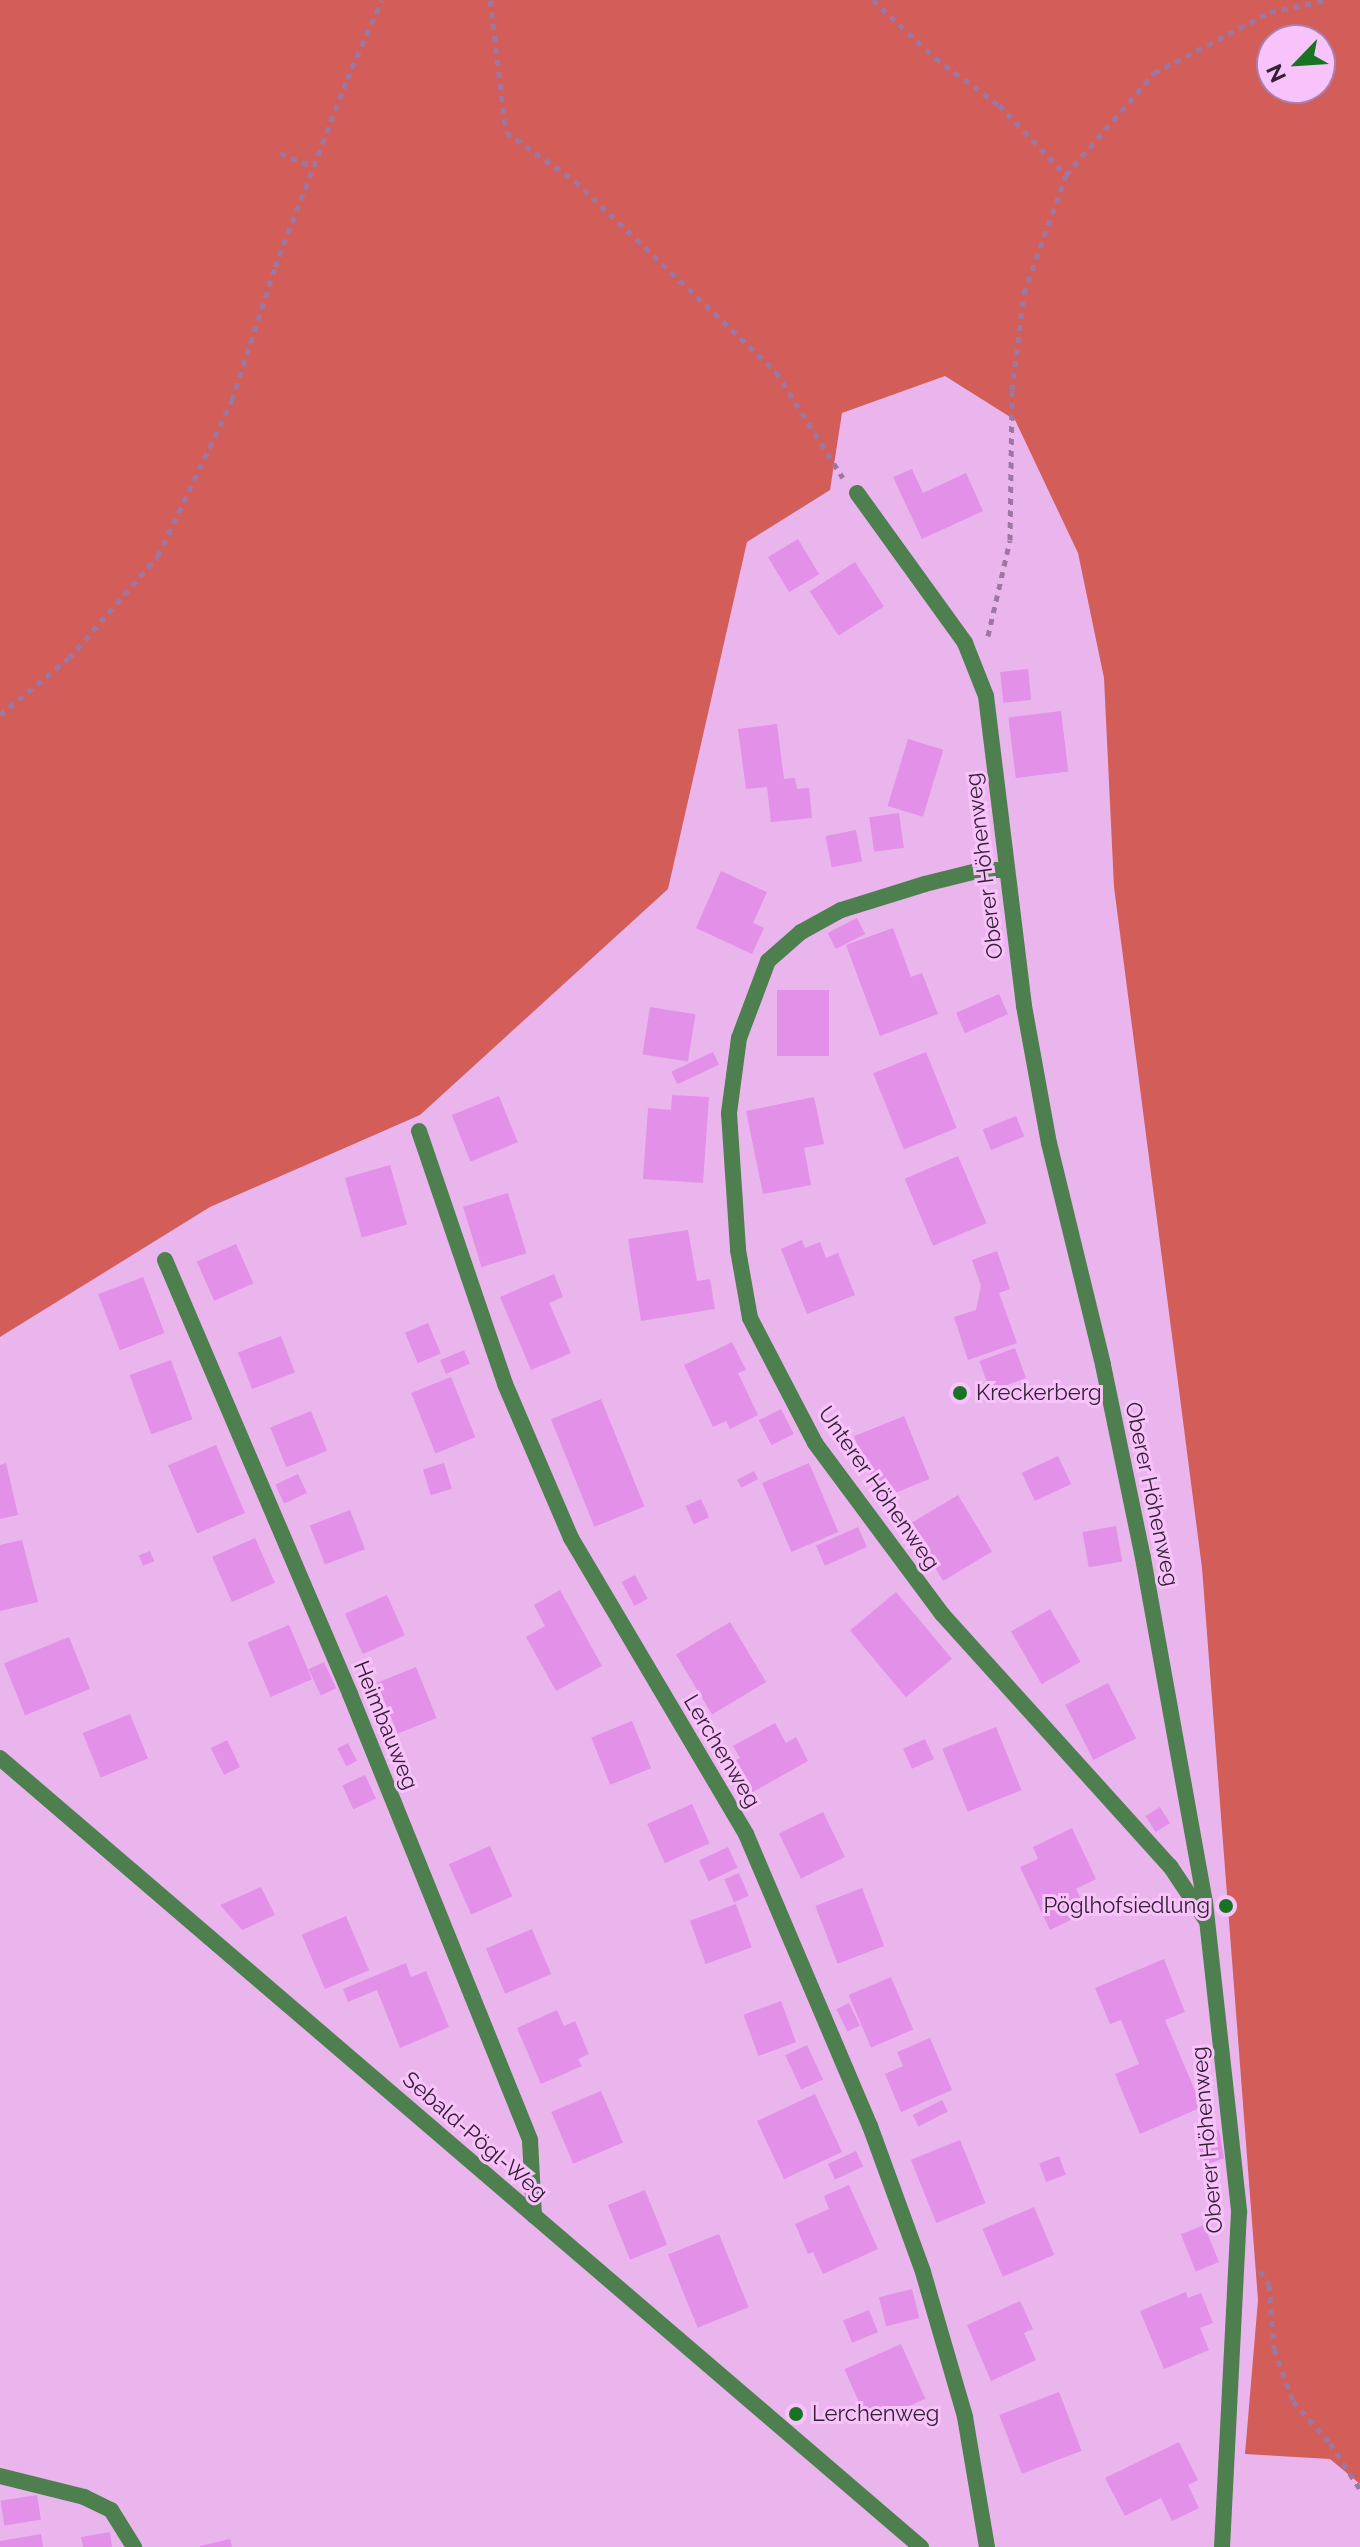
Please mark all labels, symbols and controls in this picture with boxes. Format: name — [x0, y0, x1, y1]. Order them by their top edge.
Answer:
north arrow — [1256, 24, 1336, 104]
text: N — [1261, 60, 1291, 86]
street label: Oberer Höhenweg — [959, 771, 1009, 961]
place label: Kreckerberg — [976, 1380, 1102, 1406]
marker: Kreckerberg — [951, 1384, 969, 1402]
street label: Oberer Höhenweg — [1120, 1399, 1184, 1589]
street label: Unterer Höhenweg — [812, 1401, 946, 1575]
street label: Heimbauweg — [348, 1657, 424, 1793]
street label: Lerchenweg — [678, 1690, 766, 1812]
place label: Pöglhofsiedlung — [1043, 1893, 1210, 1919]
marker: Pöglhofsiedlung — [1217, 1897, 1235, 1915]
street label: Oberer Höhenweg — [1186, 2045, 1228, 2235]
street label: Sebald-Pögl-Weg — [397, 2066, 553, 2206]
place label: Lerchenweg — [812, 2401, 939, 2427]
marker: Lerchenweg — [787, 2405, 805, 2423]

